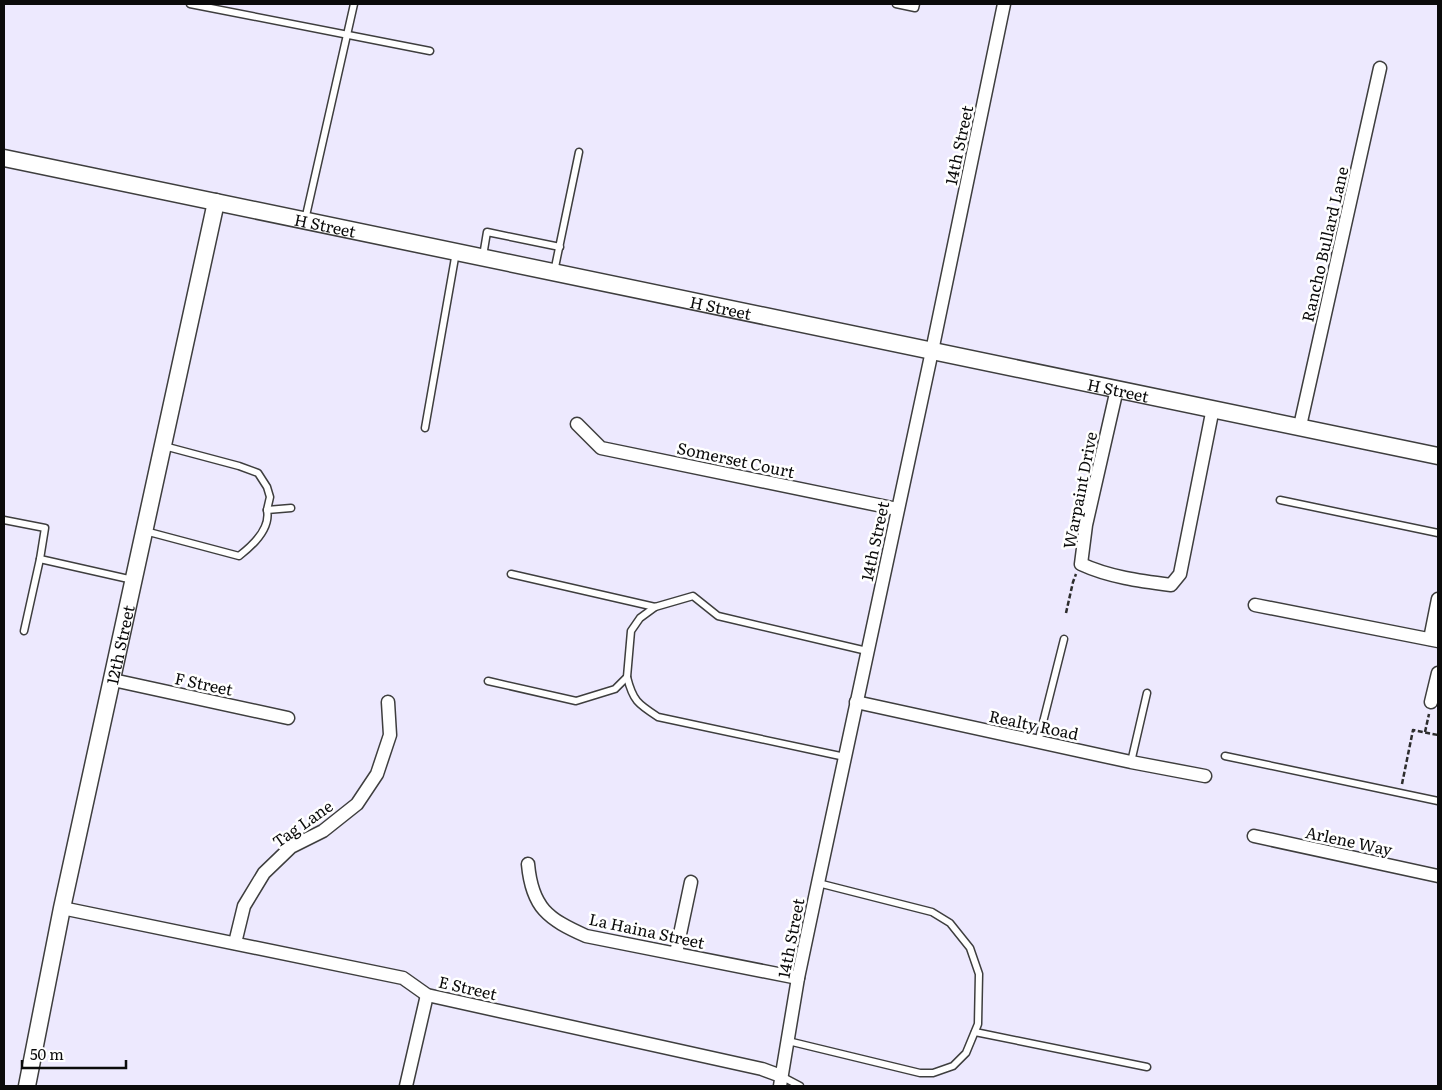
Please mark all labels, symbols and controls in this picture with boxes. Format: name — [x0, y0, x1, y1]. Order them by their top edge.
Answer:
street label: 14th Street — [938, 103, 978, 187]
street label: Rancho Bullard Lane — [1294, 164, 1354, 324]
street label: H Street — [292, 207, 359, 243]
street label: H Street — [688, 289, 754, 325]
street label: H Street — [1085, 371, 1152, 408]
street label: Warpaint Drive — [1056, 429, 1102, 551]
street label: Somerset Court — [675, 435, 797, 483]
street label: 14th Street — [854, 499, 894, 583]
street label: 12th Street — [99, 602, 140, 687]
street label: F Street — [173, 665, 236, 701]
street label: Realty Road — [987, 703, 1081, 745]
street label: Tag Lane — [267, 793, 337, 853]
street label: Arlene Way — [1303, 819, 1395, 861]
street label: 14th Street — [771, 896, 810, 980]
street label: La Haina Street — [587, 906, 708, 954]
street label: E Street — [436, 969, 500, 1005]
scale bar — [22, 1038, 126, 1070]
text: 50 m — [30, 1042, 64, 1065]

